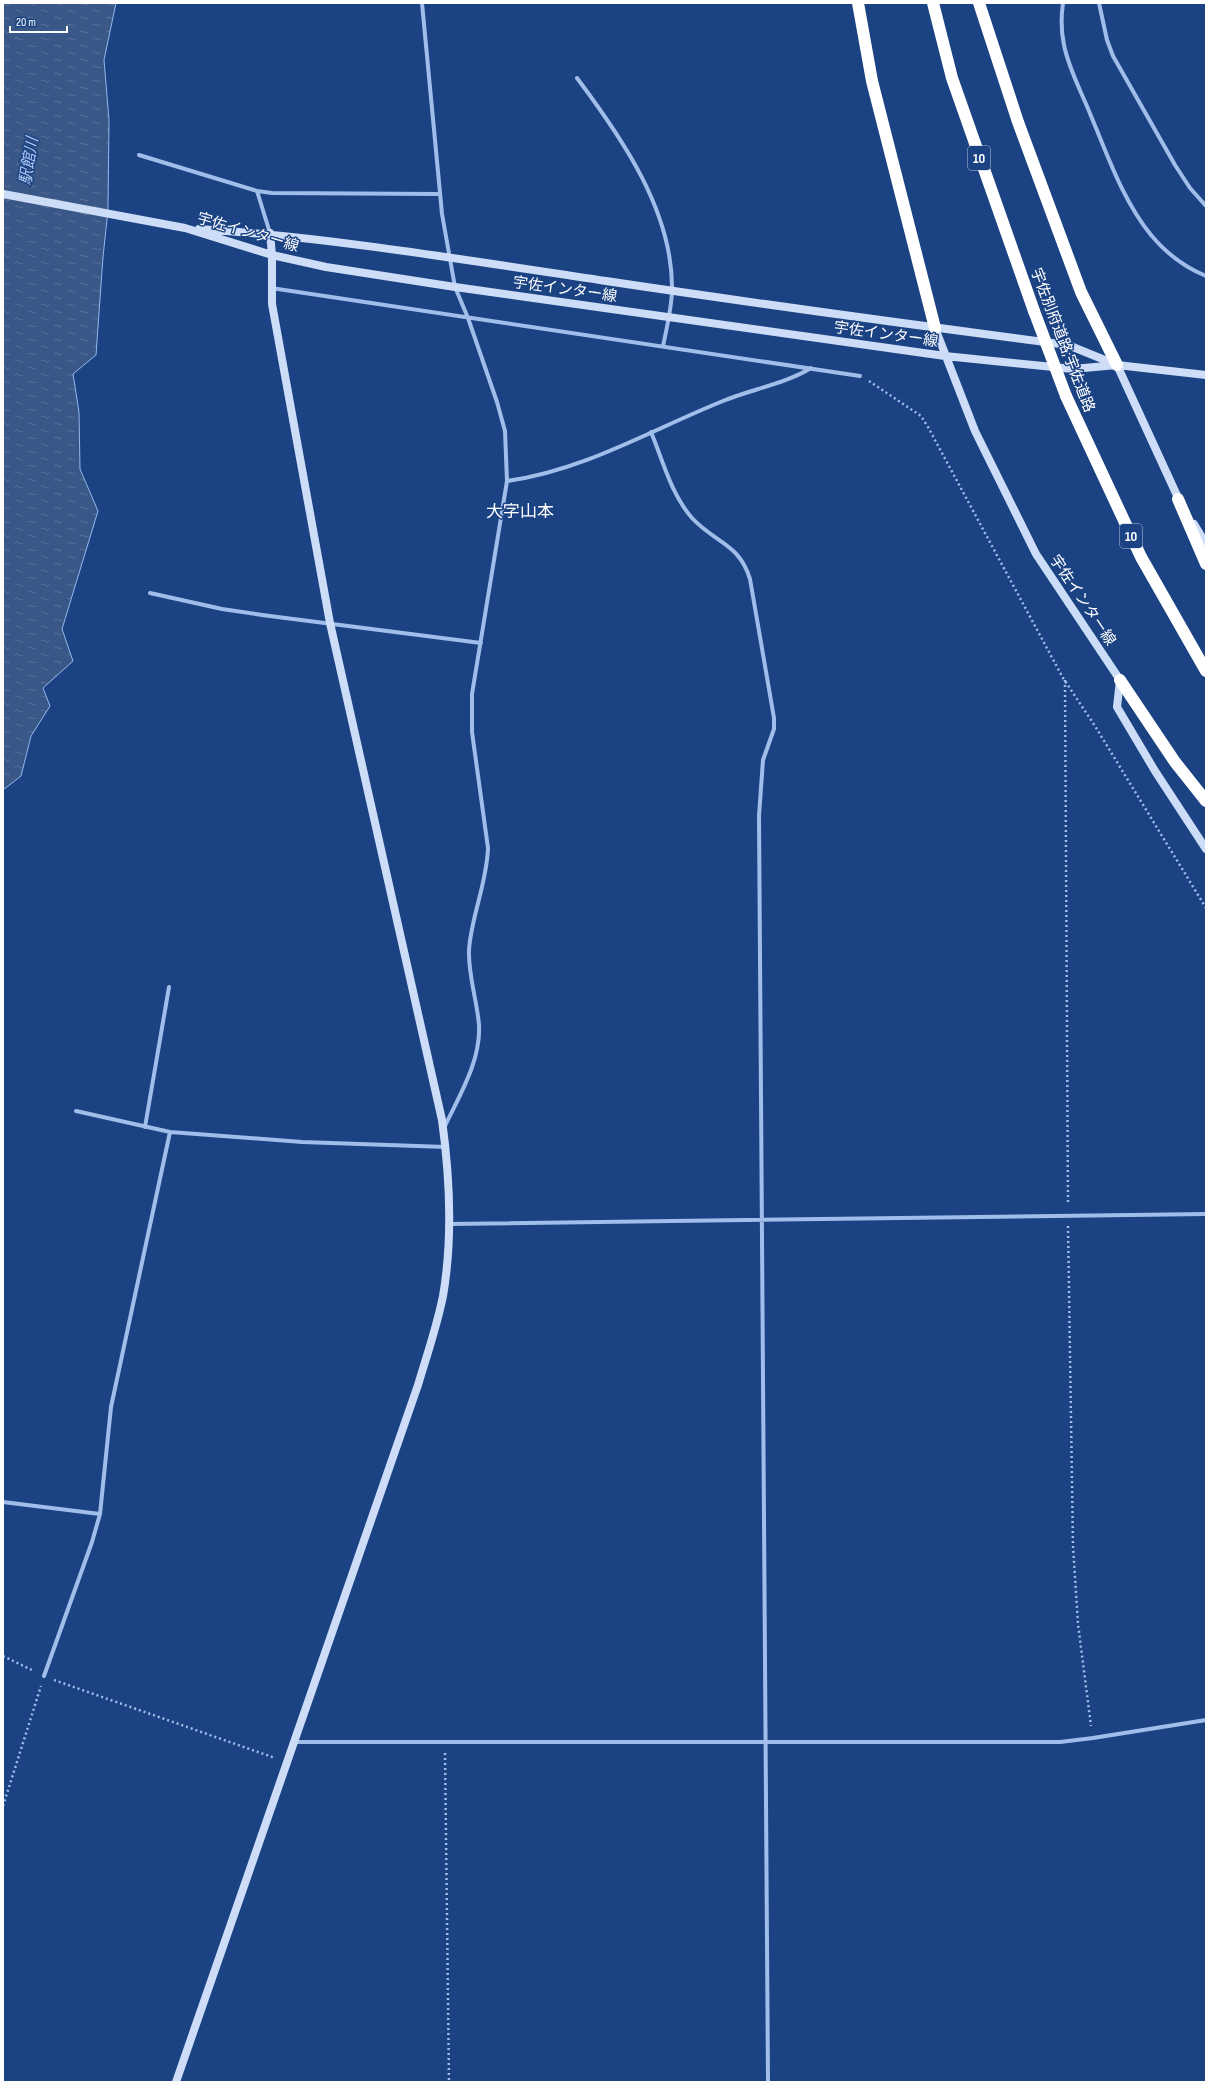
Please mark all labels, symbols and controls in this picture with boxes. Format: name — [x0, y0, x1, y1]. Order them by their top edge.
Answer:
scale bar — [10, 8, 67, 34]
text: 20 m — [16, 15, 36, 30]
water label: 駅館川 — [16, 134, 43, 186]
road number: 10 — [968, 146, 990, 170]
street label: 宇佐インター線 — [195, 209, 301, 256]
street label: 宇佐別府道路;宇佐道路 — [1026, 265, 1099, 415]
street label: 宇佐インター線 — [512, 273, 618, 306]
street label: 宇佐インター線 — [833, 318, 939, 351]
district label: 大字山本 — [486, 502, 554, 522]
road number: 10 — [1120, 524, 1142, 548]
street label: 宇佐インター線 — [1045, 551, 1120, 649]

